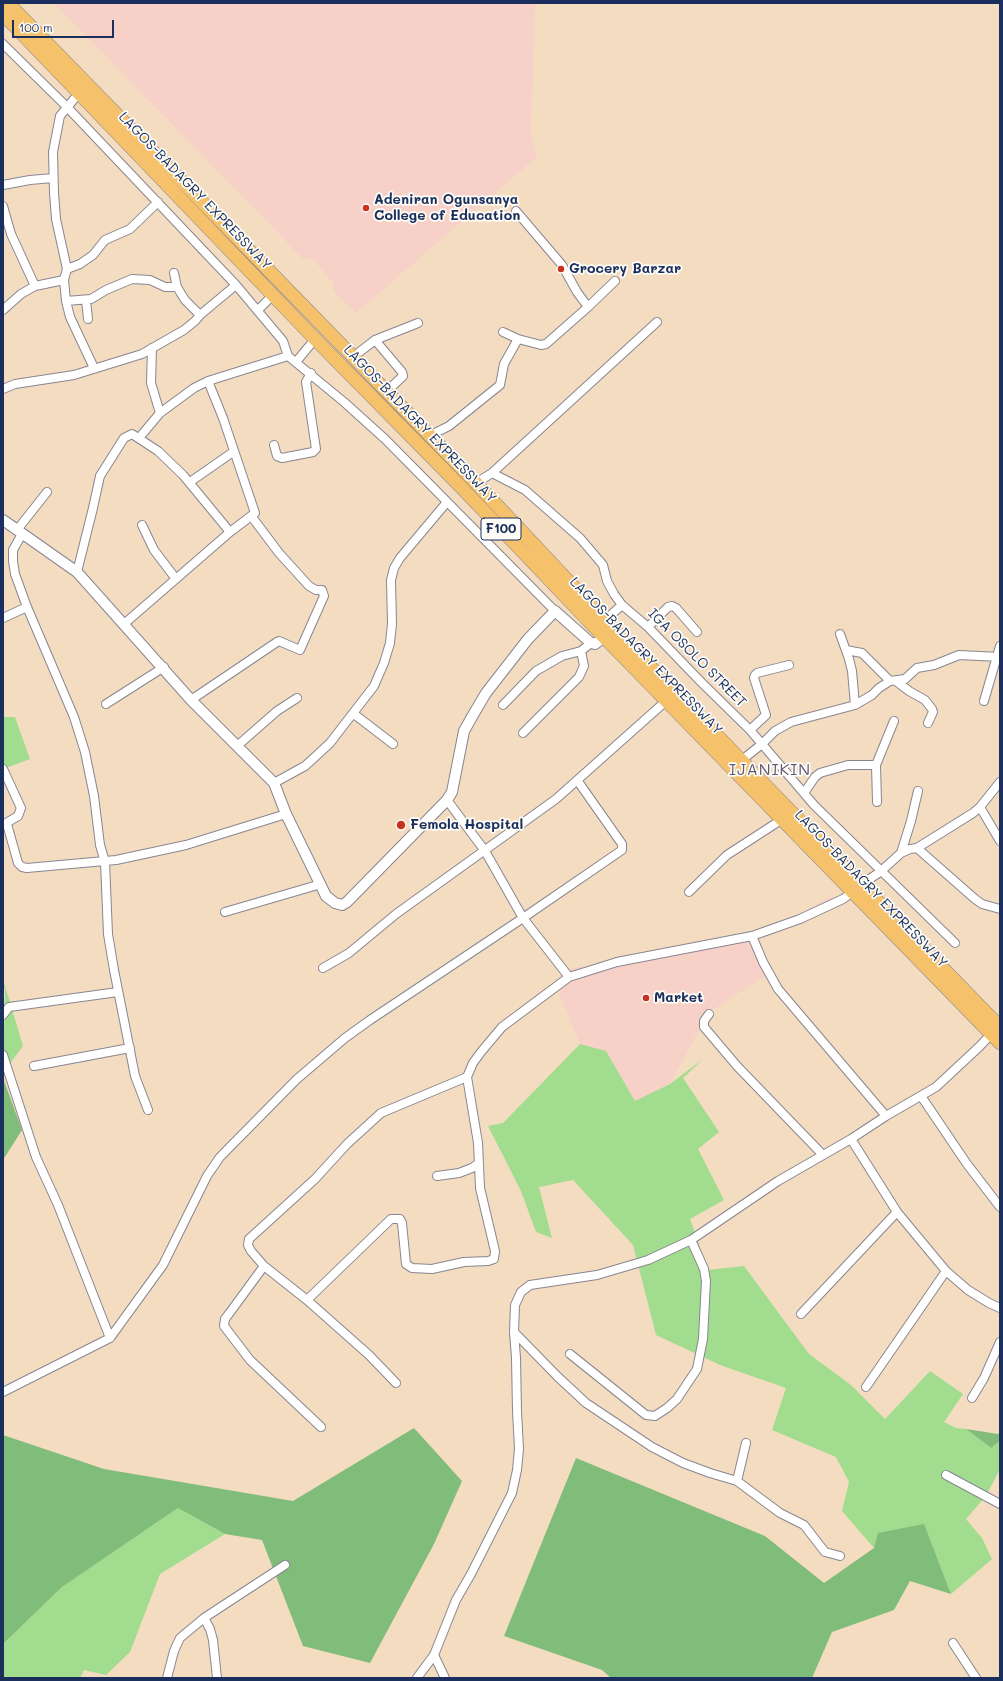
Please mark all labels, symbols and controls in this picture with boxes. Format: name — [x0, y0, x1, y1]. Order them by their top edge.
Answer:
scale bar — [14, 12, 116, 38]
text: 100 m — [19, 19, 53, 35]
street label: LAGOS-BADAGRY EXPRESSWAY — [115, 109, 275, 273]
place label: Adeniran Ogunsanya College of Education — [374, 192, 520, 224]
marker: Adeniran Ogunsanya College of Education — [361, 203, 371, 213]
place label: Grocery Barzar — [569, 261, 681, 277]
marker: Grocery Barzar — [556, 264, 566, 274]
street label: LAGOS-BADAGRY EXPRESSWAY — [340, 342, 500, 506]
road number: F100 — [481, 518, 521, 540]
street label: LAGOS-BADAGRY EXPRESSWAY — [566, 574, 726, 738]
street label: IGA OSOLO STREET — [644, 605, 750, 711]
district label: IJANIKIN — [729, 760, 811, 780]
street label: LAGOS-BADAGRY EXPRESSWAY — [791, 807, 951, 971]
place label: Femola Hospital — [410, 817, 523, 833]
marker: Femola Hospital — [395, 819, 407, 831]
place label: Market — [654, 990, 703, 1006]
marker: Market — [641, 993, 651, 1003]

